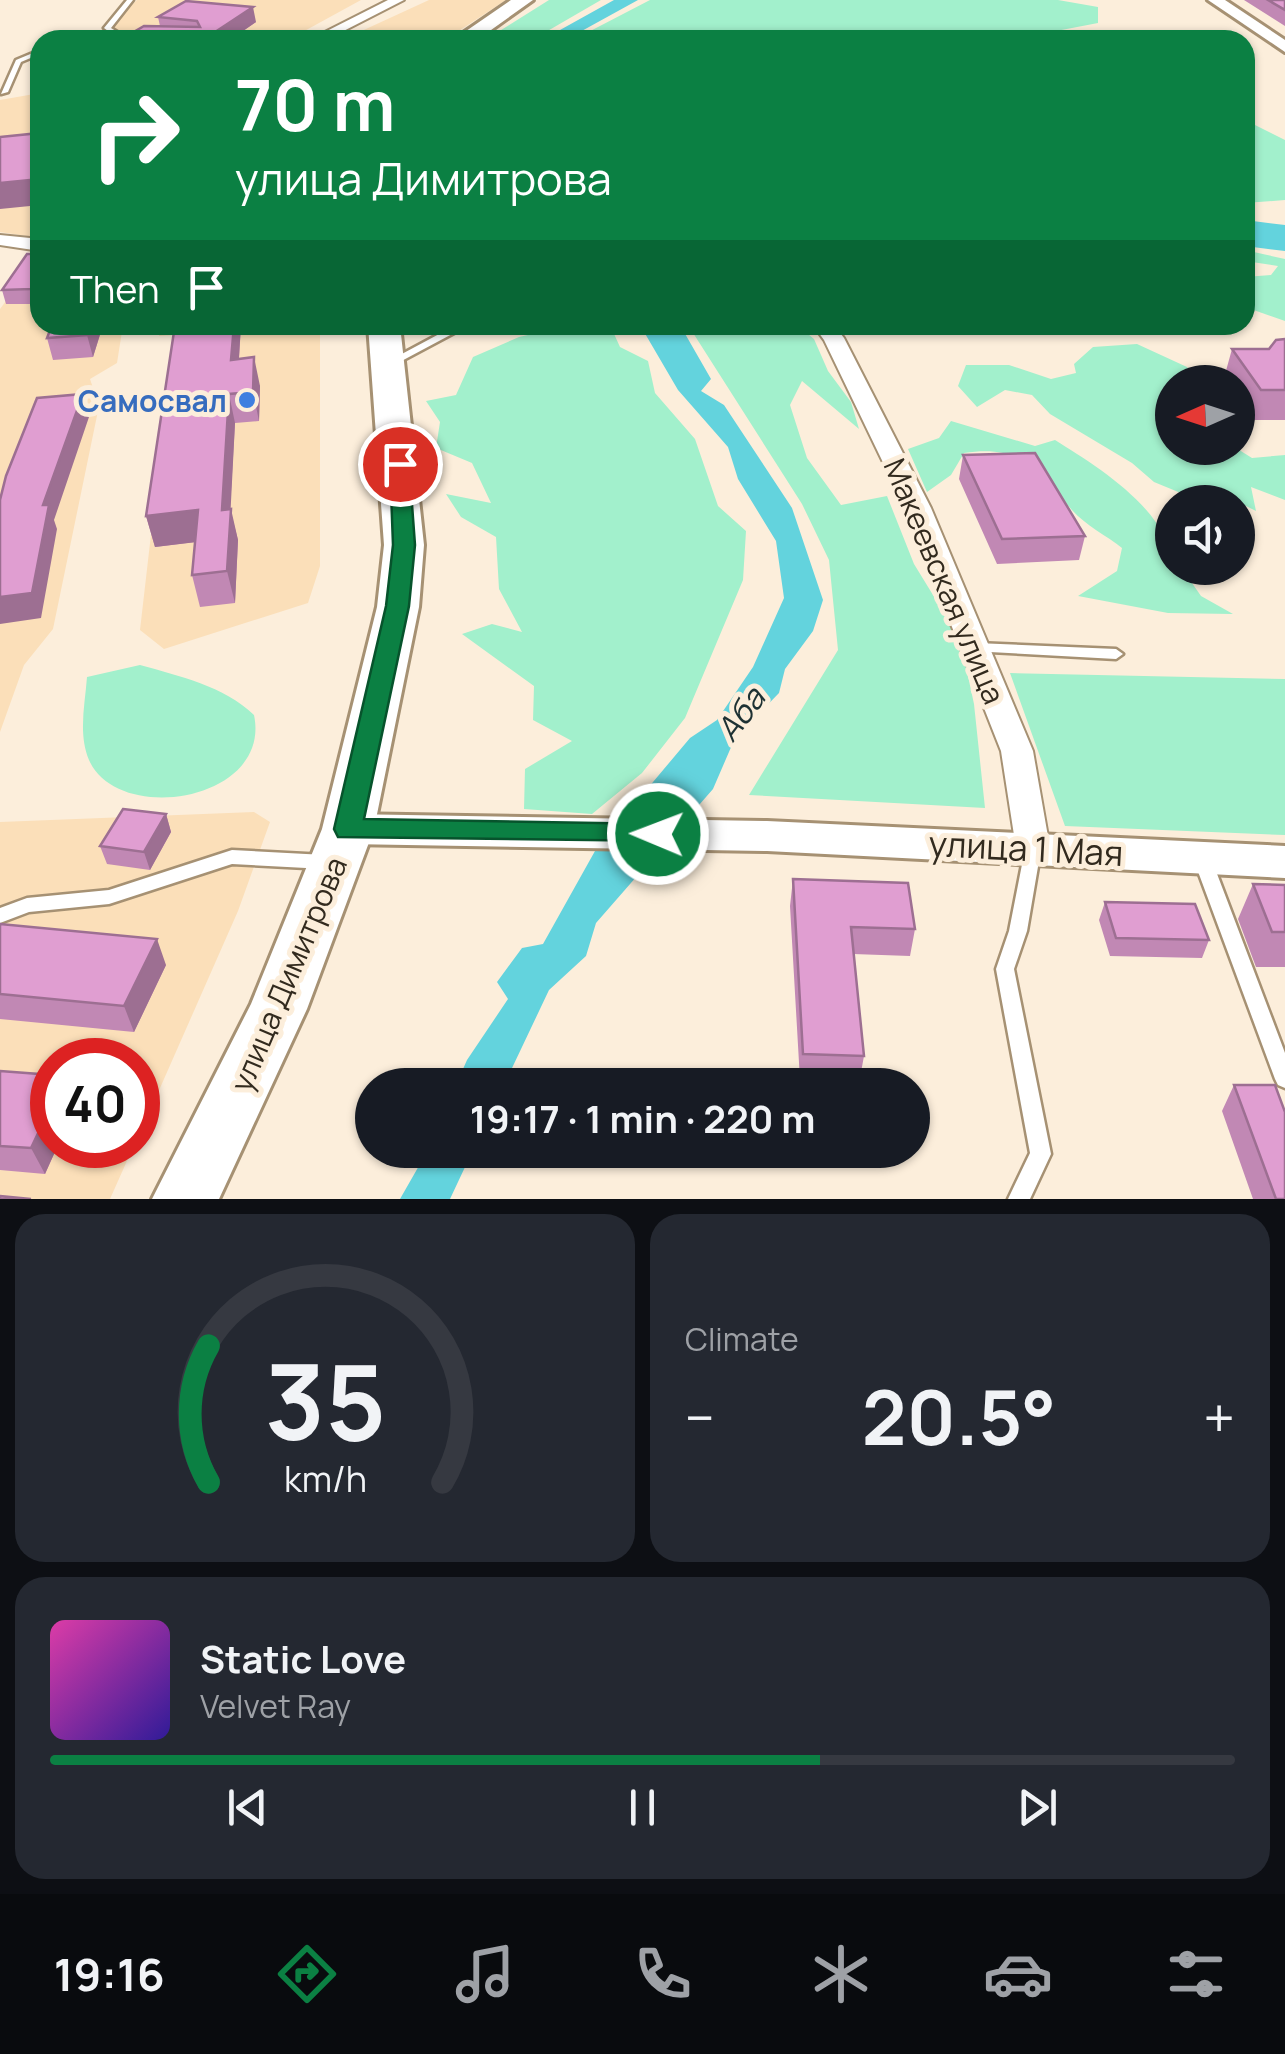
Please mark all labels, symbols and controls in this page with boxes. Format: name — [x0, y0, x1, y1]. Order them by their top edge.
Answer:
text: 70 m — [235, 56, 395, 152]
icon: right — [70, 70, 200, 200]
text: улица Димитрова — [235, 147, 612, 209]
icon: arrive — [179, 260, 234, 315]
text: Then — [70, 262, 159, 314]
north arrow — [1155, 365, 1255, 465]
map controls — [1155, 365, 1255, 585]
place label: Самосвал — [78, 380, 227, 421]
marker: Самосвал — [236, 389, 258, 411]
pin — [358, 422, 443, 507]
icon: arrive — [373, 437, 428, 492]
street label: Макеевская улица — [875, 452, 1015, 710]
button: sound — [1155, 485, 1255, 585]
water label: Аба — [705, 676, 776, 750]
position arrow — [606, 782, 710, 886]
street label: улица 1 Мая — [928, 819, 1124, 877]
street label: улица Димитрова — [220, 850, 356, 1098]
speed limit sign: 40 — [30, 1038, 160, 1168]
text: 19:17 · 1 min · 220 m — [470, 1092, 815, 1144]
text: Climate — [685, 1317, 799, 1361]
text: 35 — [264, 1329, 386, 1471]
text: 20.5° — [862, 1365, 1056, 1468]
text: − — [685, 1379, 715, 1455]
text: + — [1203, 1379, 1235, 1455]
text: km/h — [283, 1454, 367, 1503]
text: Static Love — [200, 1632, 406, 1684]
text: Velvet Ray — [200, 1684, 351, 1728]
icon: previous — [220, 1780, 275, 1835]
icon: pause — [615, 1780, 670, 1835]
icon: next — [1010, 1780, 1065, 1835]
icon: directions — [272, 1939, 342, 2009]
icon: music — [450, 1939, 520, 2009]
icon: phone — [628, 1939, 698, 2009]
icon: climate — [806, 1939, 876, 2009]
icon: car — [983, 1939, 1053, 2009]
icon: filters — [1161, 1939, 1231, 2009]
text: 19:16 — [54, 1943, 165, 2005]

